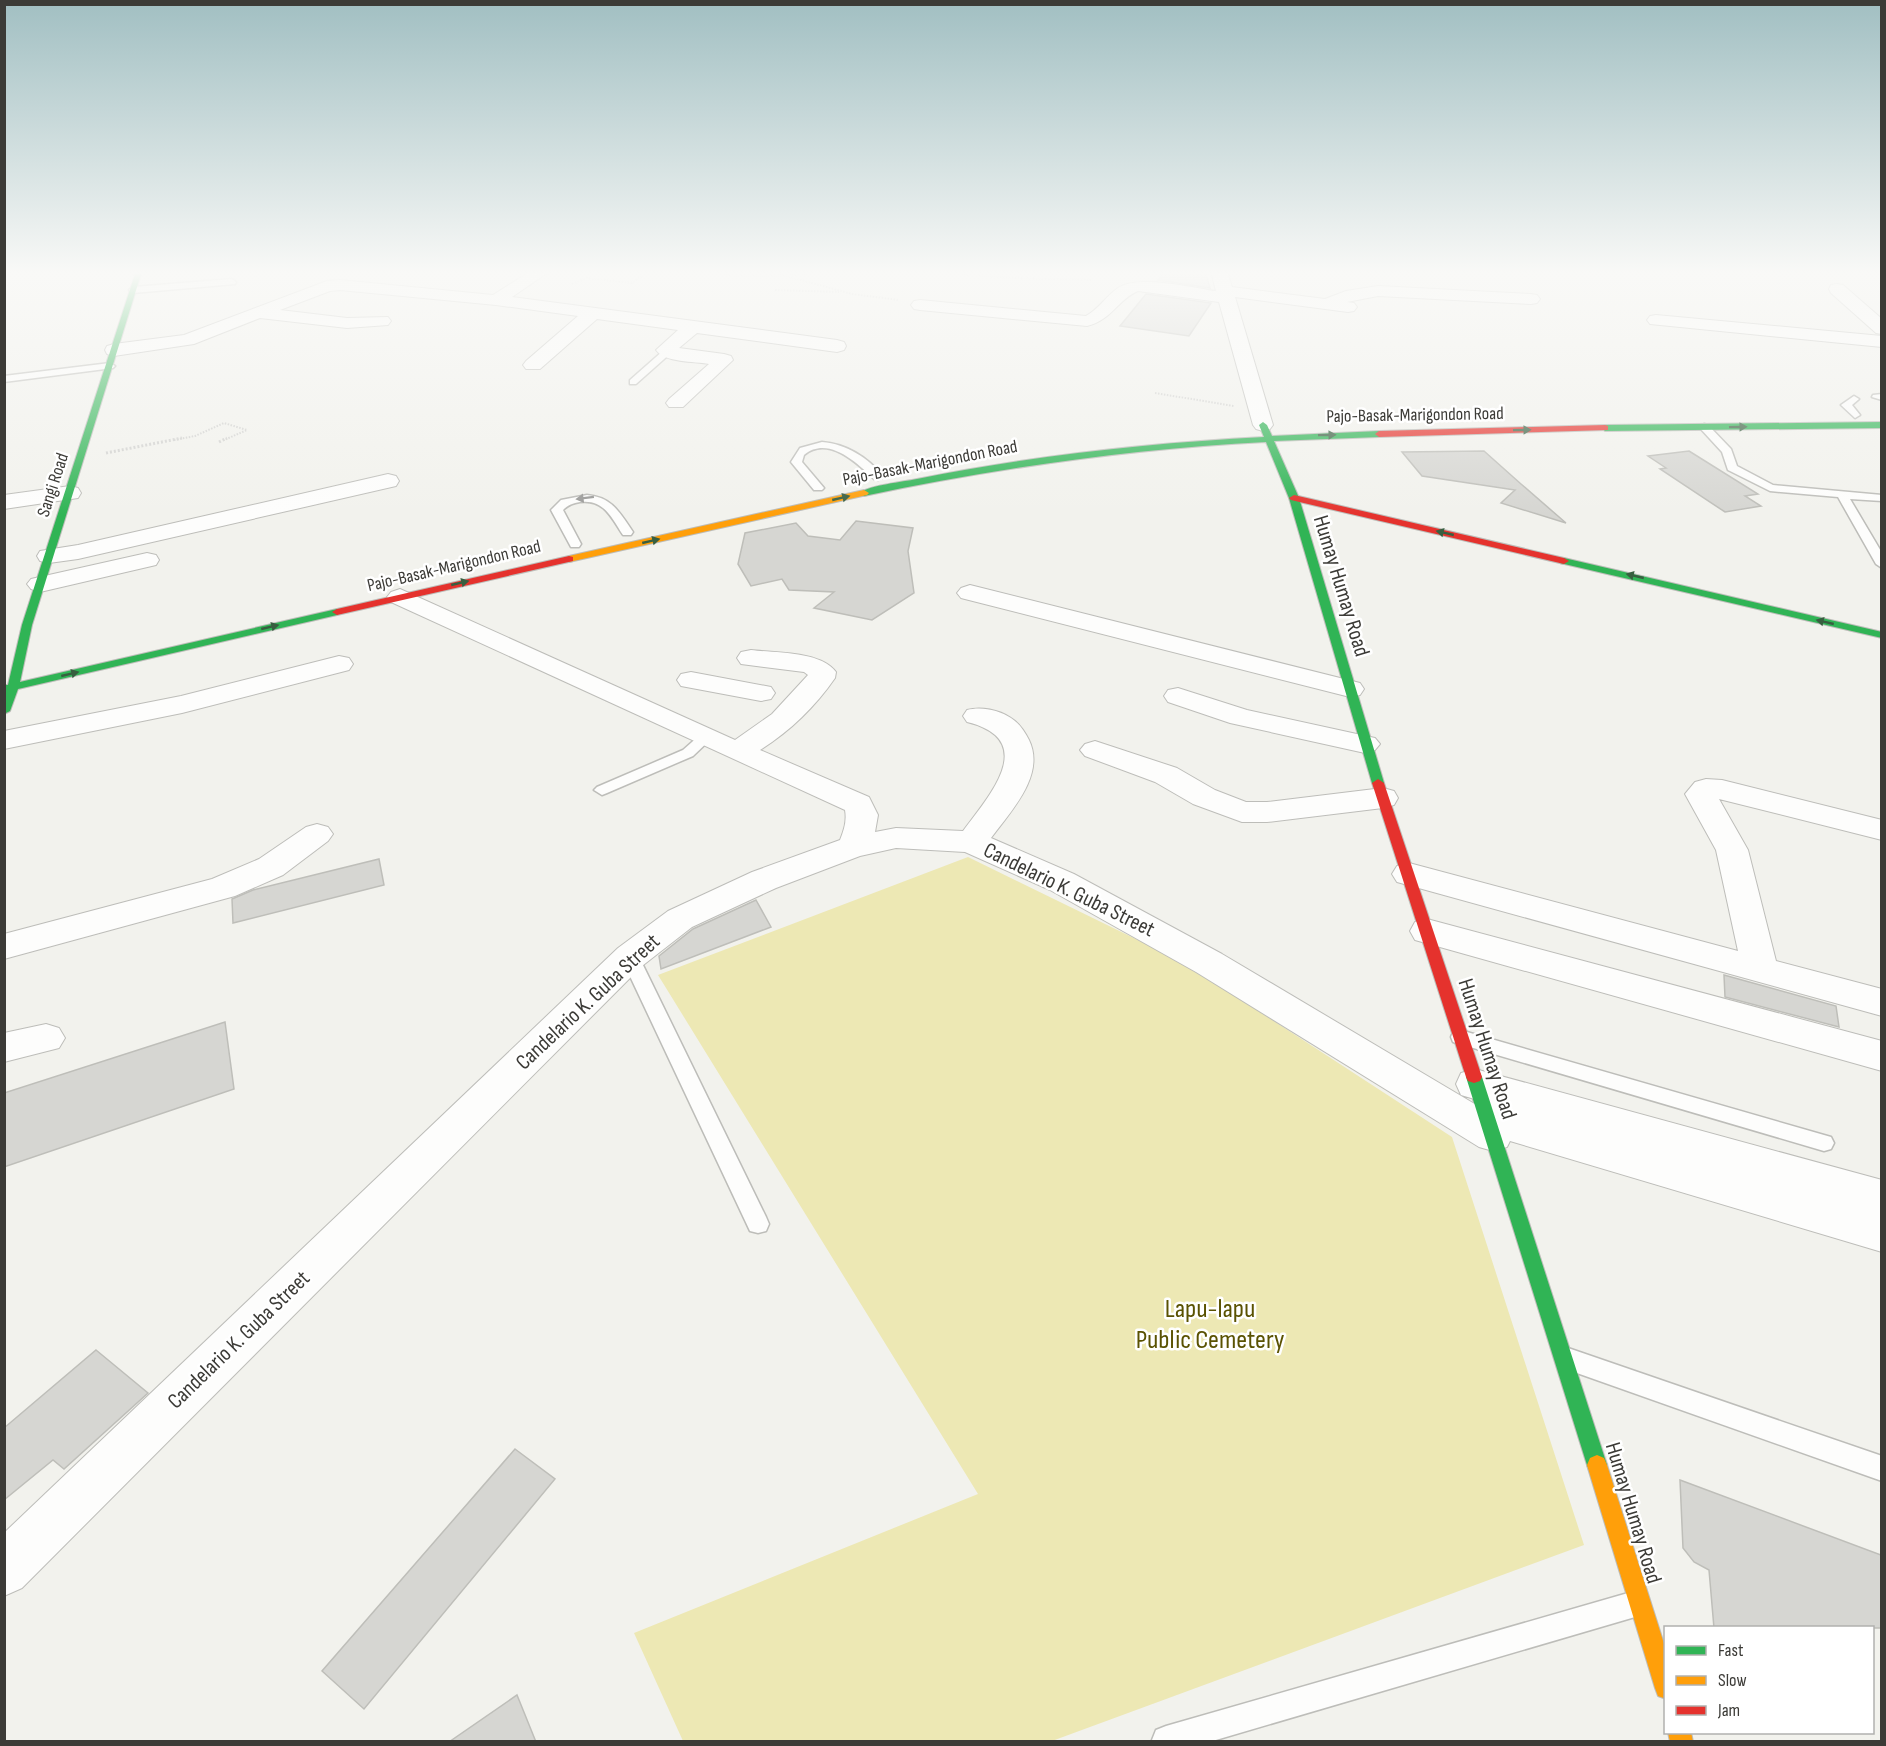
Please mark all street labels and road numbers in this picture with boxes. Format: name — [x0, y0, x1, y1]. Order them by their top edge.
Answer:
street label: Pajo-Basak-Marigondon Road — [1326, 403, 1504, 427]
street label: Pajo-Basak-Marigondon Road — [841, 436, 1019, 490]
street label: Sangi Road — [33, 451, 73, 519]
street label: Humay Humay Road — [1307, 512, 1375, 660]
street label: Pajo-Basak-Marigondon Road — [365, 536, 543, 596]
street label: Candelario K. Guba Street — [979, 837, 1159, 943]
street label: Candelario K. Guba Street — [510, 928, 666, 1076]
street label: Humay Humay Road — [1452, 975, 1522, 1123]
street label: Candelario K. Guba Street — [162, 1265, 316, 1415]
street label: Humay Humay Road — [1599, 1439, 1667, 1587]

